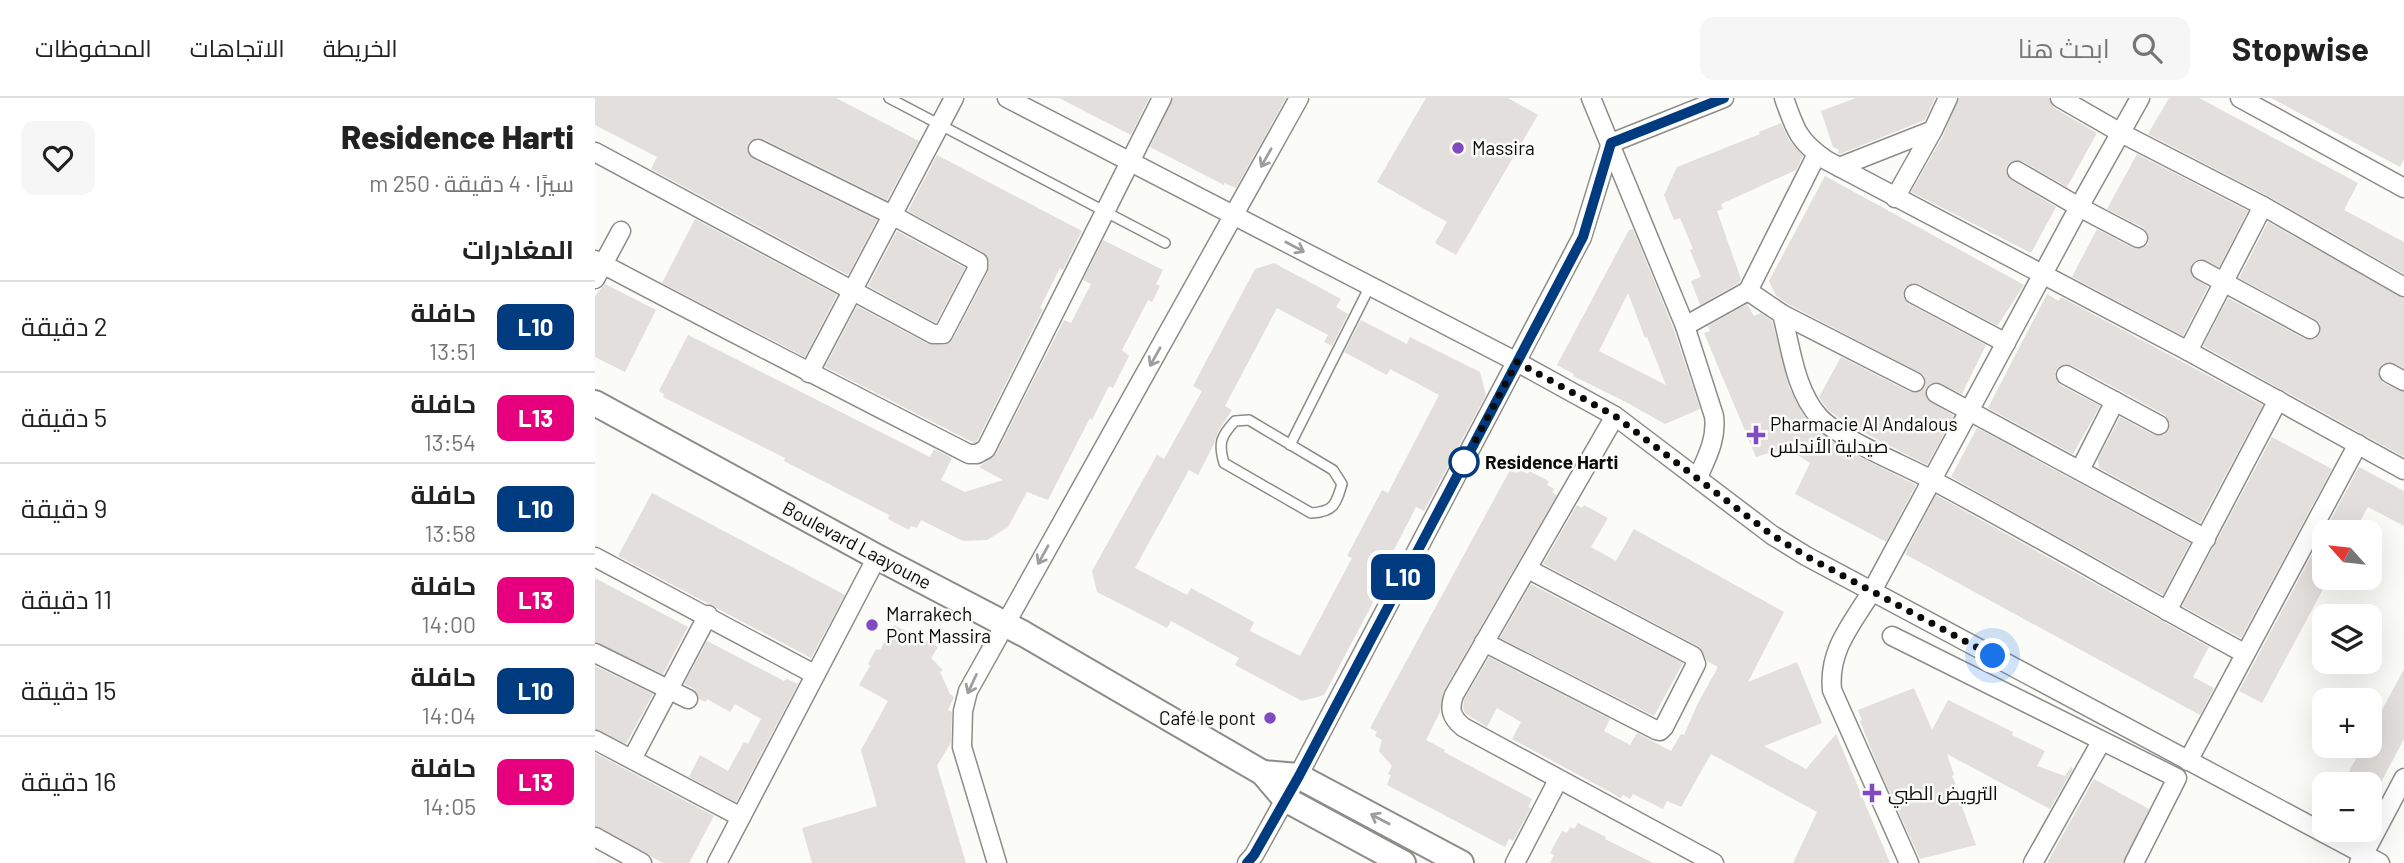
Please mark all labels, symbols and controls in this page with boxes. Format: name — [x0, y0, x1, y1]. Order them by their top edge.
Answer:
search box — [1700, 17, 2190, 80]
text: Stopwise — [2232, 28, 2369, 68]
icon: search — [2128, 29, 2166, 67]
text: ابحث هنا — [2018, 32, 2110, 63]
text: المحفوظات — [35, 33, 152, 62]
text: الاتجاهات — [190, 33, 285, 62]
text: الخريطة — [323, 33, 398, 62]
text: Residence Harti — [341, 116, 574, 156]
button: heart — [21, 121, 95, 195]
place label: Massira — [1472, 136, 1535, 159]
marker: Massira — [1450, 140, 1466, 156]
one-way arrow — [1259, 147, 1272, 168]
text: سيرًا · 4 دقيقة · 250 m — [369, 169, 574, 197]
text: المغادرات — [462, 233, 574, 264]
one-way arrow — [1285, 240, 1305, 254]
text: حافلة — [411, 296, 476, 327]
text: 2 دقيقة — [21, 310, 108, 341]
text: L10 — [518, 312, 553, 341]
text: 13:51 — [429, 337, 476, 365]
one-way arrow — [1148, 346, 1162, 366]
text: حافلة — [411, 387, 476, 418]
text: 5 دقيقة — [21, 401, 107, 432]
text: L13 — [518, 403, 553, 432]
place label: Pharmacie Al Andalous صيدلية الأندلس — [1770, 412, 1958, 458]
marker: Pharmacie Al Andalous صيدلية الأندلس — [1748, 427, 1764, 443]
text: 13:54 — [424, 428, 476, 456]
marker: Residence Harti — [1449, 447, 1479, 477]
place label: Residence Harti — [1485, 450, 1618, 473]
text: حافلة — [411, 478, 476, 509]
text: 9 دقيقة — [21, 492, 107, 523]
text: L10 — [518, 494, 553, 523]
street label: Boulevard Laayoune — [779, 496, 936, 594]
text: 13:58 — [425, 519, 476, 547]
north arrow — [2312, 520, 2382, 590]
map controls — [2312, 520, 2382, 842]
one-way arrow — [1036, 544, 1050, 564]
line badge: L10 — [1363, 554, 1443, 600]
text: L10 — [1385, 562, 1421, 591]
text: حافلة — [411, 569, 476, 600]
text: 11 دقيقة — [21, 583, 112, 614]
text: L13 — [518, 585, 553, 614]
place label: Marrakech Pont Massira — [886, 602, 991, 647]
button: layers — [2312, 604, 2382, 674]
text: 14:00 — [421, 610, 476, 638]
marker: Marrakech Pont Massira — [864, 617, 880, 633]
your location — [1975, 638, 2010, 673]
text: حافلة — [411, 660, 476, 691]
one-way arrow — [965, 673, 978, 694]
text: 15 دقيقة — [21, 674, 116, 705]
text: L10 — [518, 676, 553, 705]
button: + — [2312, 688, 2382, 758]
text: 14:04 — [422, 701, 476, 729]
place label: Café le pont — [1159, 706, 1256, 729]
marker: Café le pont — [1262, 710, 1278, 726]
text: حافلة — [411, 751, 476, 782]
text: 16 دقيقة — [21, 765, 116, 796]
text: L13 — [518, 767, 553, 796]
button: − — [2312, 772, 2382, 842]
place label: الترويض الطبي — [1888, 781, 1998, 808]
marker: الترويض الطبي — [1862, 783, 1882, 803]
text: 14:05 — [423, 792, 476, 820]
one-way arrow — [1370, 812, 1390, 826]

